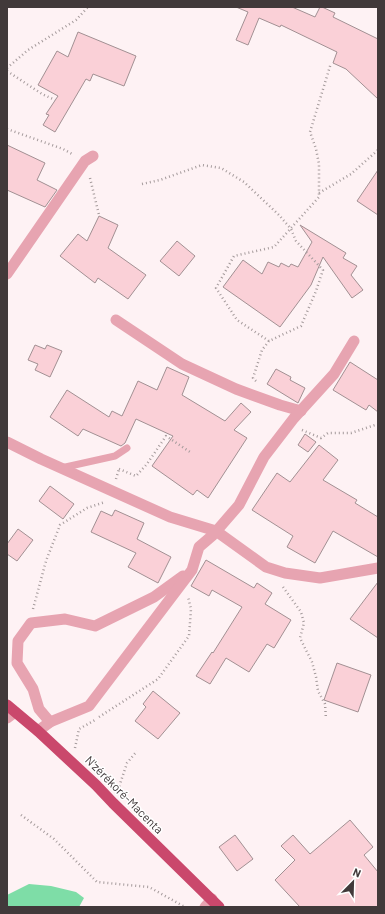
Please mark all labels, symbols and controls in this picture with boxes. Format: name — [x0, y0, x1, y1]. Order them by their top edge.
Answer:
street label: N'zérékoré-Macenta — [83, 753, 166, 836]
north arrow — [333, 862, 373, 902]
text: N — [351, 865, 363, 880]

